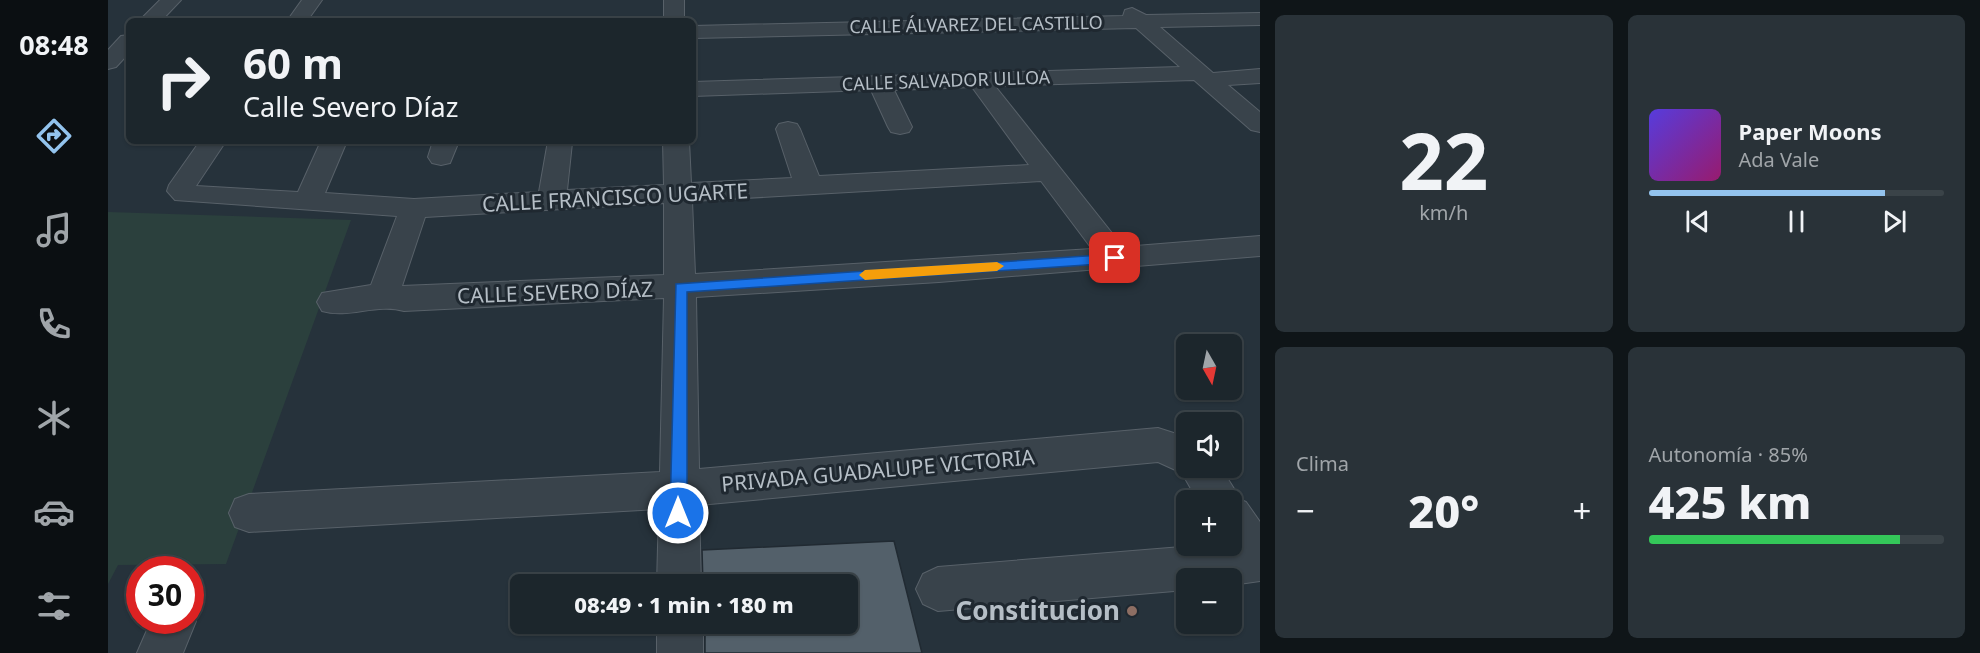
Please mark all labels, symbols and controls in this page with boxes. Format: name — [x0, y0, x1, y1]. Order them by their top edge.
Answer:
street label: CALLE ÁLVAREZ DEL CASTILLO — [849, 10, 1103, 38]
text: 08:48 — [19, 26, 89, 63]
text: 60 m — [243, 34, 343, 91]
icon: right — [144, 42, 222, 120]
street label: CALLE SALVADOR ULLOA — [841, 64, 1051, 96]
text: Calle Severo Díaz — [243, 88, 458, 125]
text: 22 — [1399, 107, 1488, 213]
icon: directions — [33, 115, 75, 157]
text: Paper Moons — [1739, 116, 1882, 146]
text: Ada Vale — [1739, 146, 1819, 173]
street label: CALLE FRANCISCO UGARTE — [481, 176, 749, 218]
text: km/h — [1419, 199, 1468, 226]
icon: previous — [1681, 205, 1714, 238]
icon: pause — [1780, 205, 1813, 238]
icon: next — [1878, 205, 1911, 238]
icon: music — [33, 209, 75, 251]
pin — [1089, 232, 1140, 283]
icon: arrive — [1098, 241, 1131, 274]
street label: CALLE SEVERO DÍAZ — [456, 275, 653, 309]
icon: phone — [33, 303, 75, 345]
north arrow — [1176, 334, 1242, 400]
map controls — [1176, 334, 1242, 634]
icon: climate — [33, 397, 75, 439]
button: sound — [1176, 412, 1242, 478]
text: Autonomía · 85% — [1649, 441, 1808, 468]
street label: PRIVADA GUADALUPE VICTORIA — [720, 442, 1036, 498]
text: Clima — [1296, 450, 1349, 477]
text: 425 km — [1649, 471, 1811, 532]
text: 20° — [1408, 480, 1479, 541]
position arrow — [646, 481, 710, 545]
text: − — [1296, 488, 1315, 533]
text: + — [1573, 488, 1592, 533]
button: + — [1176, 490, 1242, 556]
icon: car — [33, 491, 75, 533]
speed limit sign: 30 — [126, 556, 204, 634]
button: − — [1176, 568, 1242, 634]
icon: filters — [33, 585, 75, 627]
text: 08:49 · 1 min · 180 m — [574, 589, 794, 619]
place label: Constitucion — [956, 592, 1120, 628]
marker: Constitucion — [1125, 604, 1139, 618]

